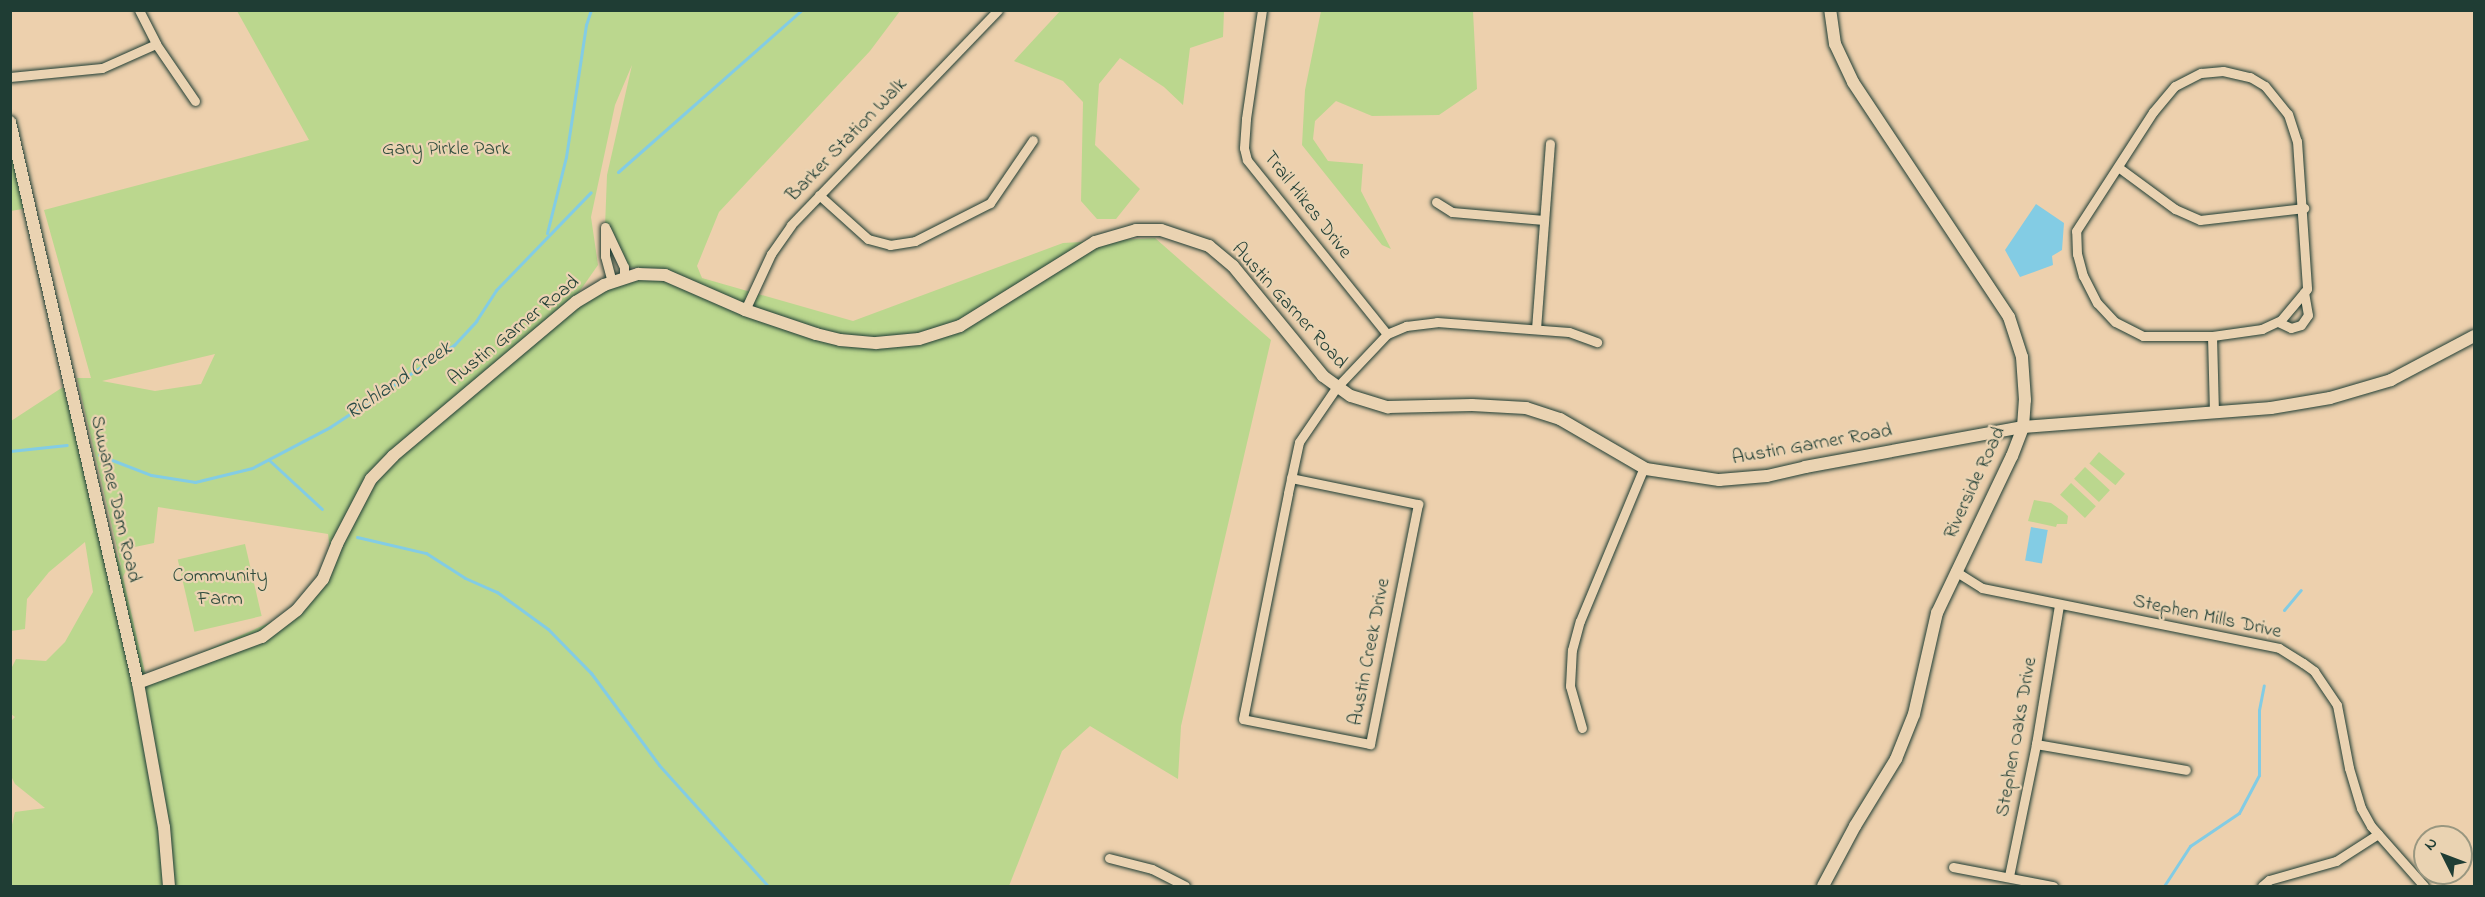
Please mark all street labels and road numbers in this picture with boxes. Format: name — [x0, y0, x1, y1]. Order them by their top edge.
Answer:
street label: Barker Station Walk — [781, 73, 913, 207]
street label: Trail Hikes Drive — [1257, 146, 1357, 264]
street label: Austin Garner Road — [1226, 238, 1352, 374]
street label: Austin Garner Road — [443, 271, 585, 391]
street label: Suwanee Dam Road — [84, 413, 146, 585]
street label: Austin Garner Road — [1730, 419, 1894, 471]
street label: Riverside Road — [1939, 423, 2011, 543]
street label: Austin Creek Drive — [1344, 576, 1396, 728]
street label: Stephen Mills Drive — [2130, 590, 2284, 644]
street label: Stephen Oaks Drive — [1991, 655, 2043, 819]

